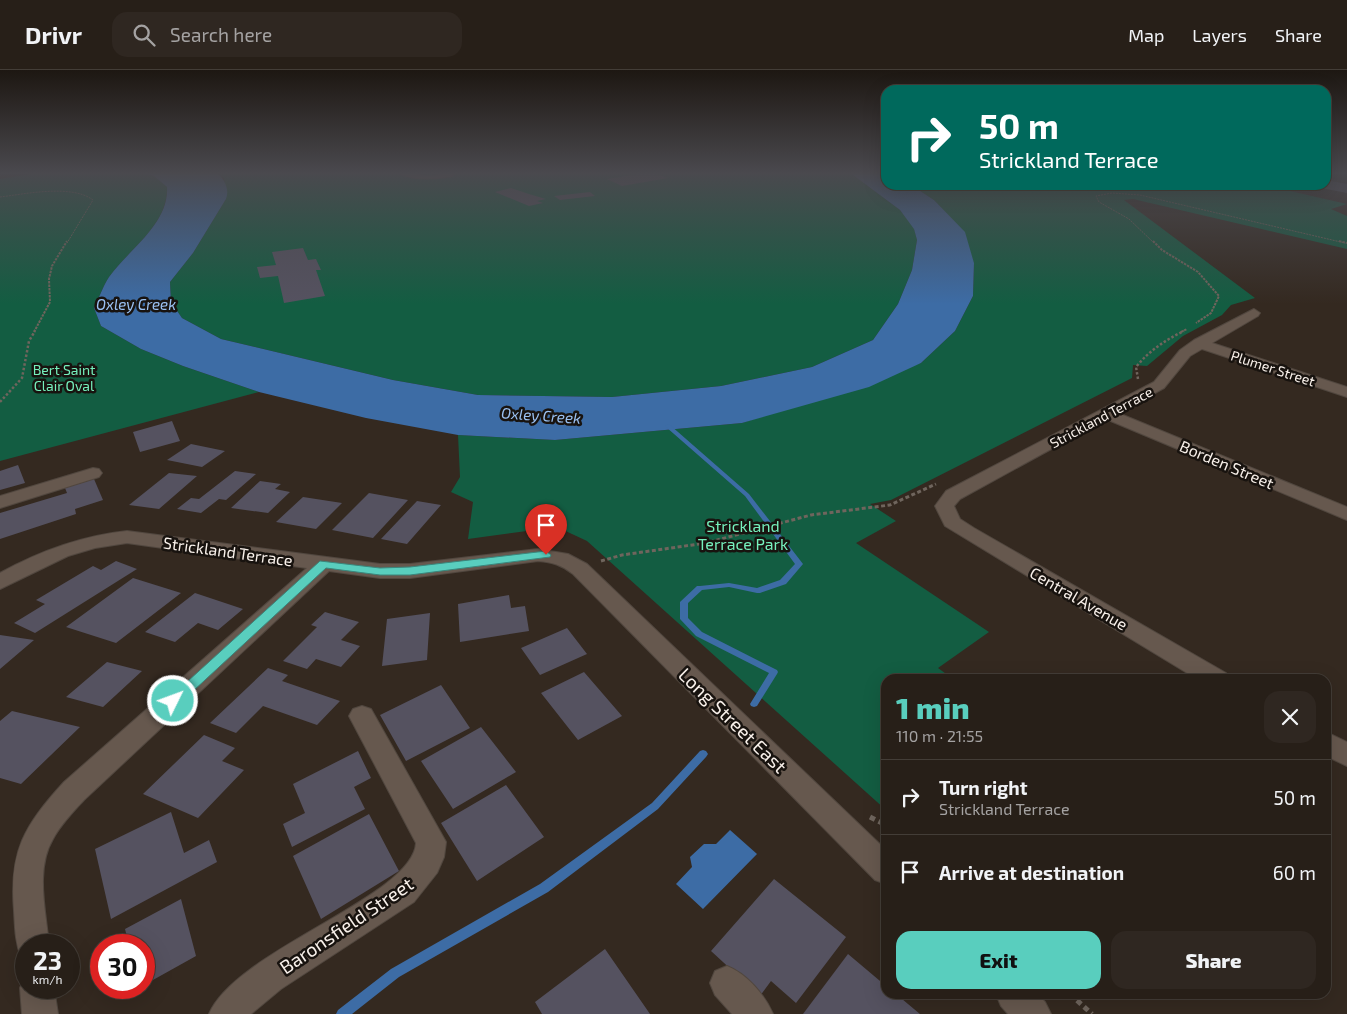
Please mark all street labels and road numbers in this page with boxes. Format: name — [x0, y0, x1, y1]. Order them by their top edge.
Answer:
street label: Plumer Street — [1229, 346, 1317, 390]
street label: Strickland Terrace — [1047, 383, 1155, 451]
street label: Borden Street — [1177, 436, 1277, 492]
street label: Strickland Terrace — [162, 533, 294, 569]
street label: Central Avenue — [1027, 562, 1131, 634]
street label: Long Street East — [674, 663, 792, 777]
street label: Baronsfield Street — [275, 872, 417, 978]

